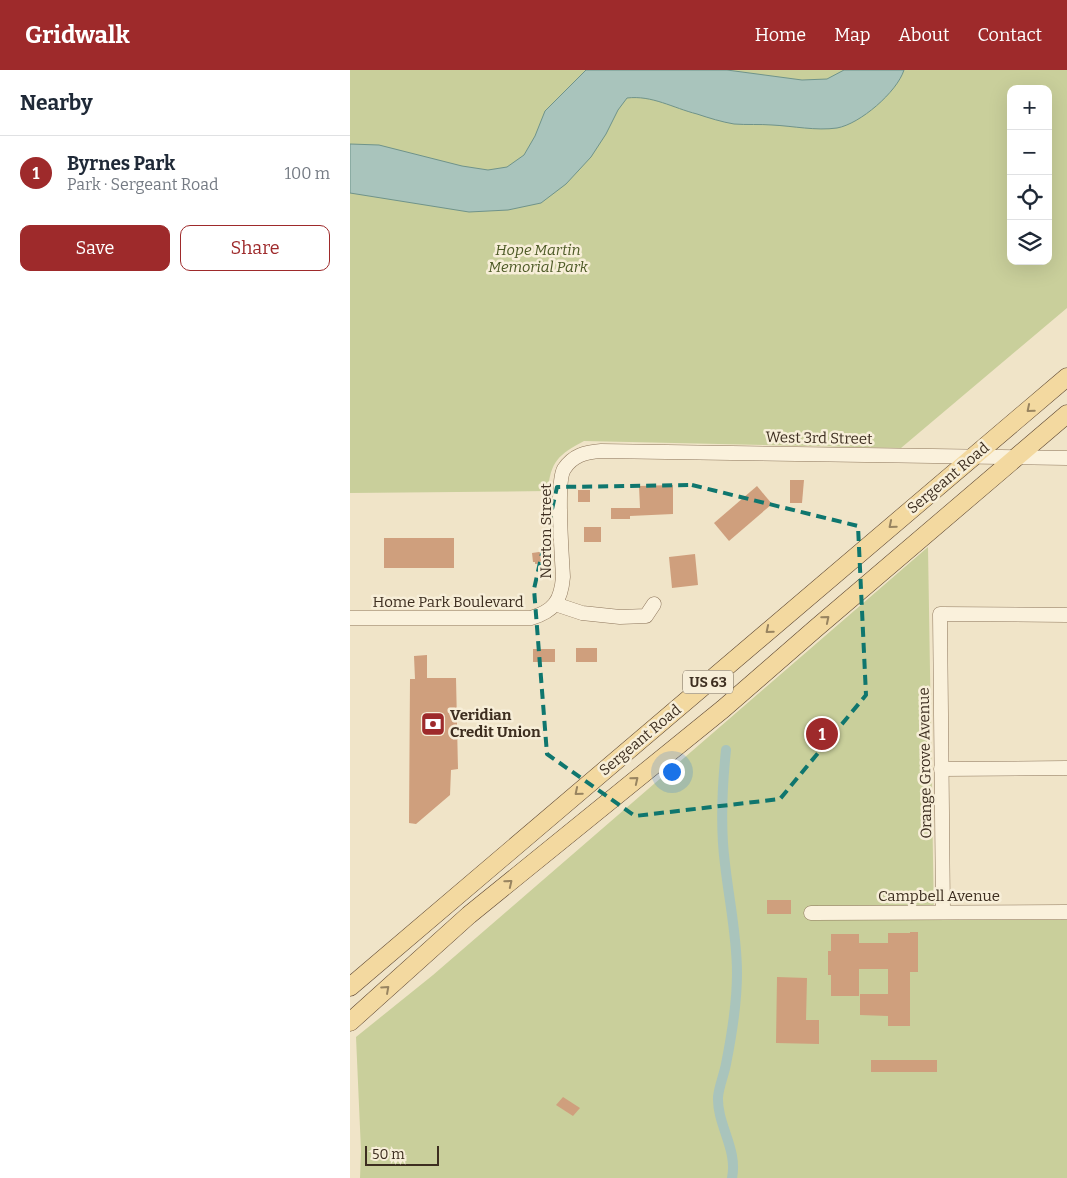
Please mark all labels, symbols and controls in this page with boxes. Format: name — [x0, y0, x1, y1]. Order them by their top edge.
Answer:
text: Gridwalk — [25, 21, 130, 49]
text: Home — [755, 24, 806, 46]
text: Map — [834, 24, 870, 46]
text: About — [898, 24, 949, 46]
text: Contact — [977, 24, 1042, 46]
map controls — [1007, 85, 1052, 265]
button: + — [1007, 85, 1052, 130]
text: Nearby — [20, 90, 93, 116]
button: − — [1007, 130, 1052, 175]
text: Byrnes Park — [67, 152, 175, 175]
text: 1 — [33, 164, 39, 183]
text: 100 m — [285, 164, 330, 183]
text: Park · Sergeant Road — [67, 175, 218, 194]
button: locate — [1007, 175, 1052, 220]
button: layers — [1007, 220, 1052, 265]
button: Save — [20, 225, 170, 271]
button: Share — [180, 225, 330, 271]
park label: Hope Martin Memorial Park — [488, 241, 589, 276]
one-way arrow — [1026, 403, 1035, 412]
street label: West 3rd Street — [765, 428, 873, 448]
street label: Sergeant Road — [903, 439, 993, 517]
street label: Norton Street — [537, 483, 555, 579]
one-way arrow — [889, 519, 898, 528]
street label: Home Park Boulevard — [372, 593, 524, 611]
one-way arrow — [820, 616, 829, 625]
one-way arrow — [765, 624, 774, 633]
road number: US 63 — [683, 670, 733, 694]
street label: Orange Grove Avenue — [915, 687, 935, 839]
street label: Sergeant Road — [595, 701, 685, 779]
place label: Veridian Credit Union — [450, 706, 541, 741]
bank icon: Veridian Credit Union — [420, 711, 446, 737]
pin: 1 — [806, 715, 838, 753]
your location — [659, 759, 685, 785]
one-way arrow — [629, 778, 638, 786]
one-way arrow — [575, 787, 584, 796]
one-way arrow — [503, 880, 512, 888]
street label: Campbell Avenue — [878, 887, 1000, 905]
one-way arrow — [381, 986, 390, 995]
scale bar — [365, 1143, 439, 1166]
text: 50 m — [372, 1146, 405, 1163]

